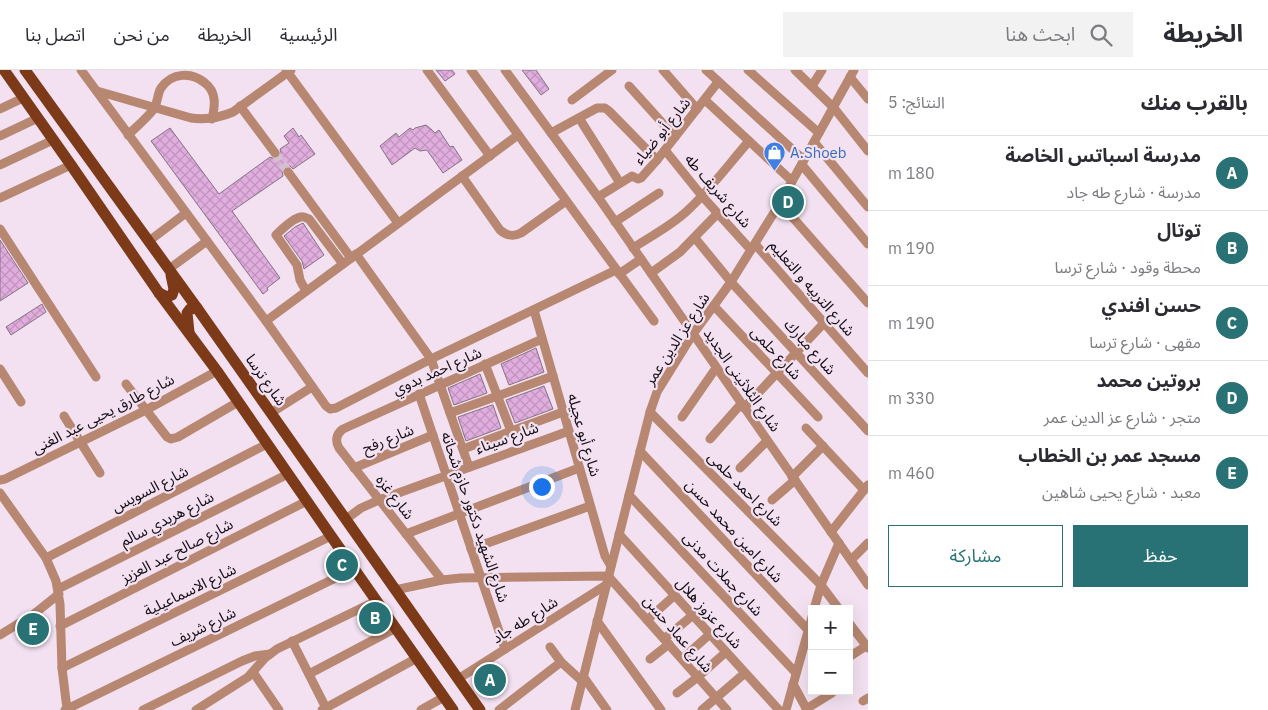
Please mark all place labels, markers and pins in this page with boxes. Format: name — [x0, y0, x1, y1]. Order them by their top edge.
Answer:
shop icon: A.Shoeb — [762, 141, 786, 172]
place label: A.Shoeb — [790, 143, 847, 162]
pin: D — [772, 183, 804, 221]
pin: C — [326, 546, 358, 584]
pin: B — [359, 599, 391, 637]
pin: E — [17, 610, 49, 648]
pin: A — [474, 661, 506, 699]

